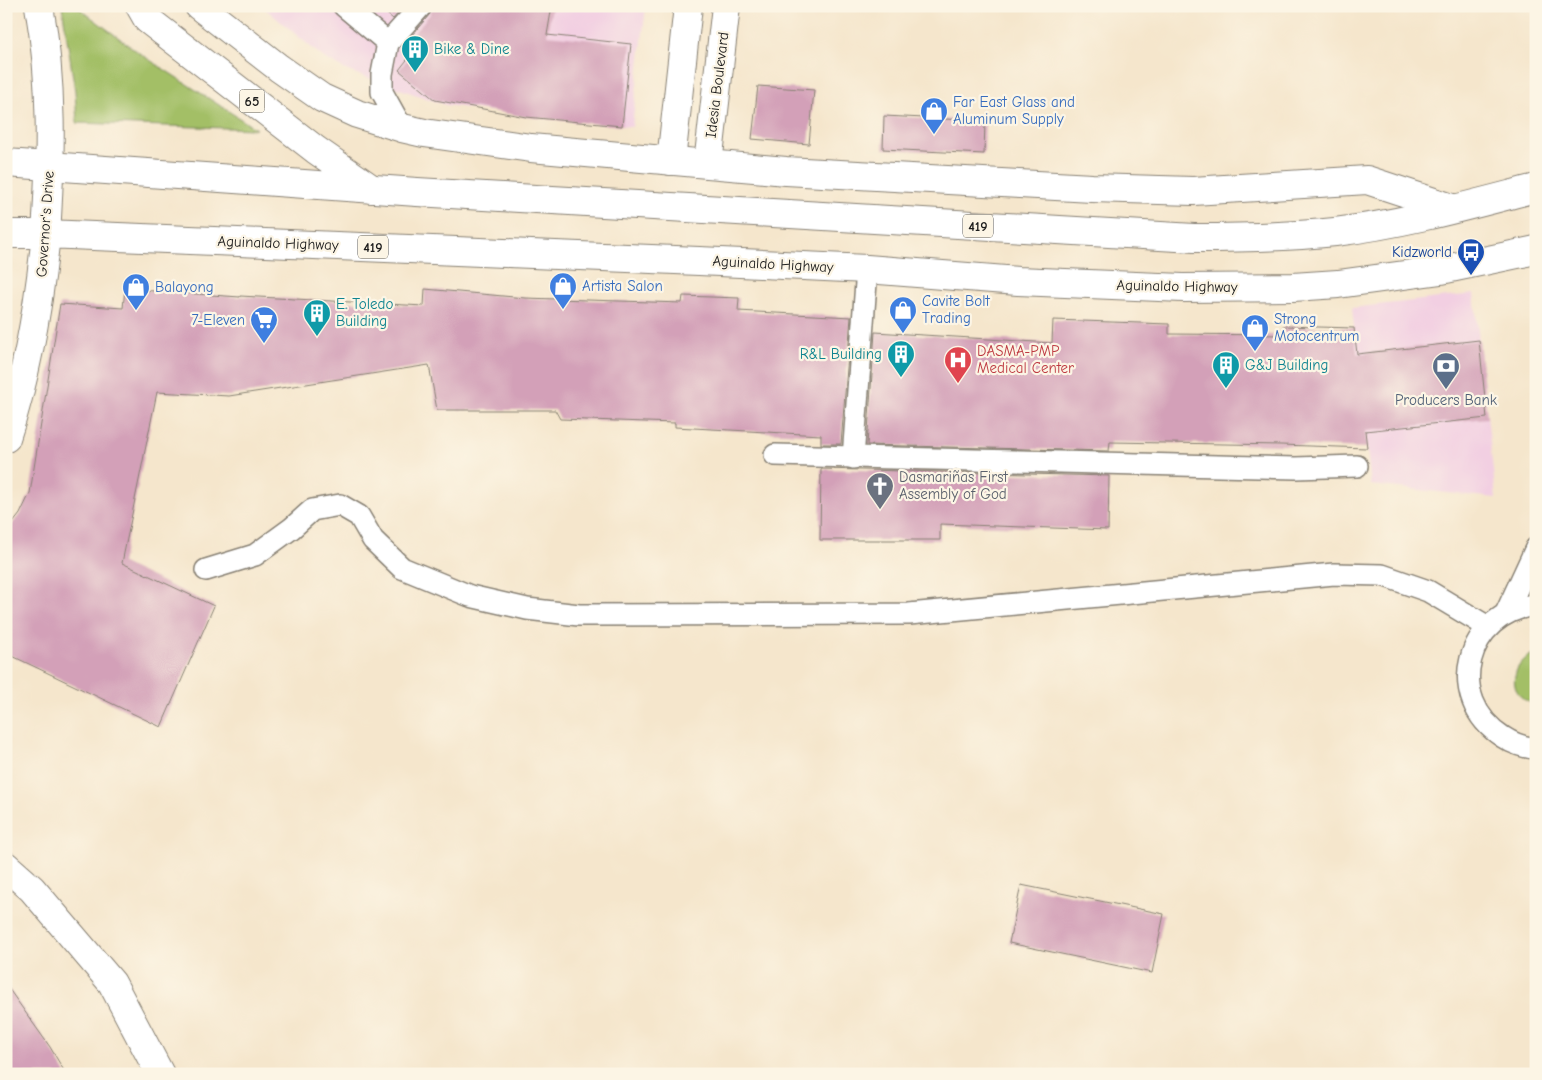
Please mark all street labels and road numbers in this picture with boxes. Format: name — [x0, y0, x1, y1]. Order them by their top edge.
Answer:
street label: Idesia Boulevard — [702, 31, 732, 139]
road number: 65 — [240, 90, 264, 112]
street label: Governor's Drive — [32, 170, 58, 278]
road number: 419 — [963, 215, 993, 238]
street label: Aguinaldo Highway — [217, 232, 339, 254]
road number: 419 — [358, 236, 388, 258]
street label: Aguinaldo Highway — [712, 252, 834, 276]
street label: Aguinaldo Highway — [1116, 276, 1238, 296]

